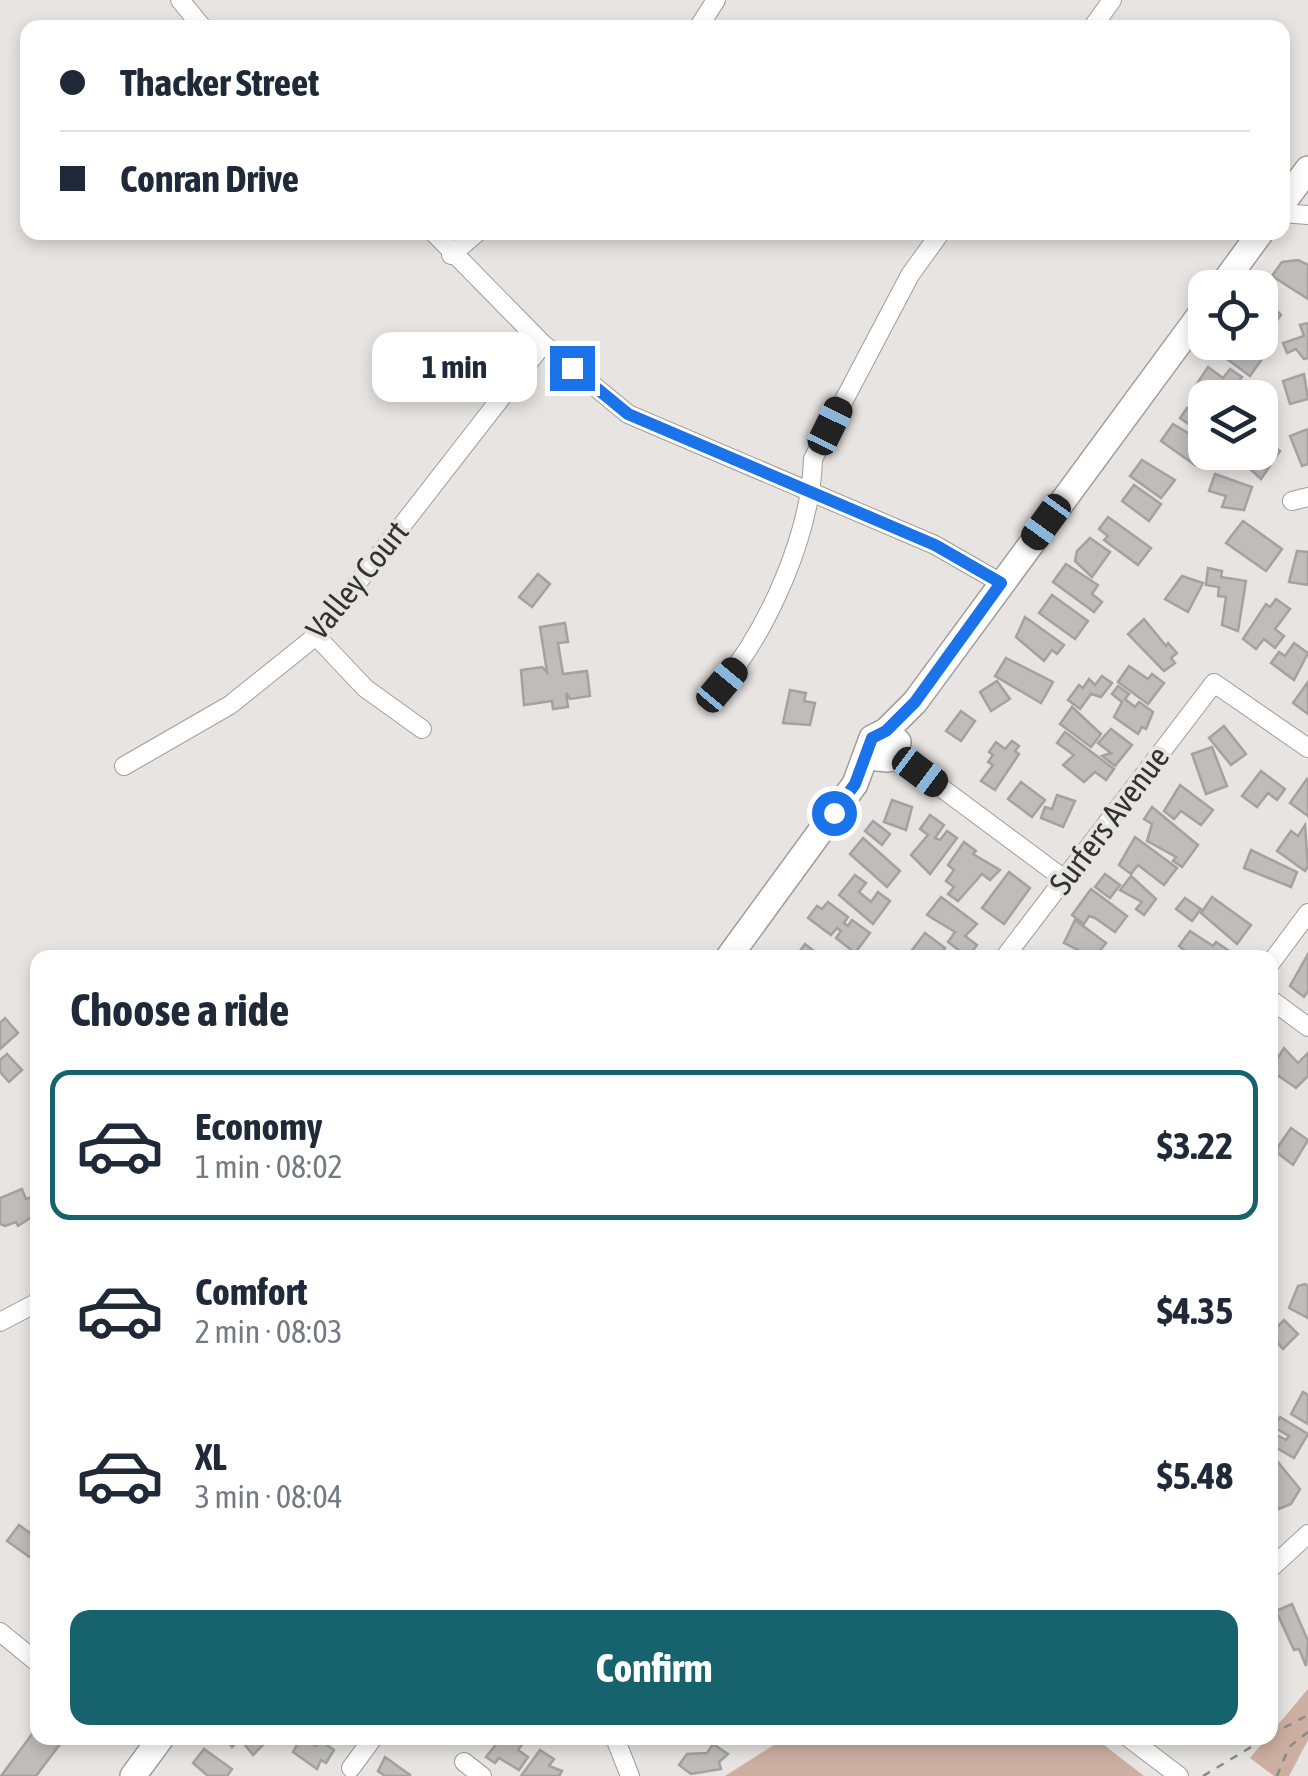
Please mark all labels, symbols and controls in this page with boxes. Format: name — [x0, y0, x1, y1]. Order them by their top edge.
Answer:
text: Thacker Street — [120, 61, 319, 104]
text: Conran Drive — [120, 157, 299, 200]
map controls — [1188, 270, 1278, 470]
button: locate — [1188, 270, 1278, 360]
callout: 1 min — [372, 333, 537, 403]
route end — [550, 346, 595, 391]
text: 1 min — [422, 348, 487, 385]
button: layers — [1188, 380, 1278, 470]
car — [803, 392, 857, 460]
car — [1016, 489, 1076, 555]
street label: Valley Court — [298, 513, 416, 647]
car — [691, 652, 753, 718]
street label: Surfers Avenue — [1042, 739, 1176, 901]
car — [887, 742, 953, 802]
route start — [812, 791, 857, 836]
text: Choose a ride — [70, 984, 289, 1036]
icon: car — [75, 1100, 165, 1190]
text: Economy — [195, 1105, 322, 1148]
text: $3.22 — [1157, 1124, 1233, 1167]
text: 1 min · 08:02 — [195, 1148, 342, 1185]
icon: car — [75, 1265, 165, 1355]
text: Comfort — [195, 1270, 307, 1313]
text: $4.35 — [1157, 1289, 1233, 1332]
text: 2 min · 08:03 — [195, 1313, 342, 1350]
icon: car — [75, 1430, 165, 1520]
text: XL — [195, 1435, 227, 1478]
text: $5.48 — [1157, 1454, 1233, 1497]
text: 3 min · 08:04 — [195, 1478, 342, 1515]
button: Confirm — [70, 1610, 1238, 1725]

